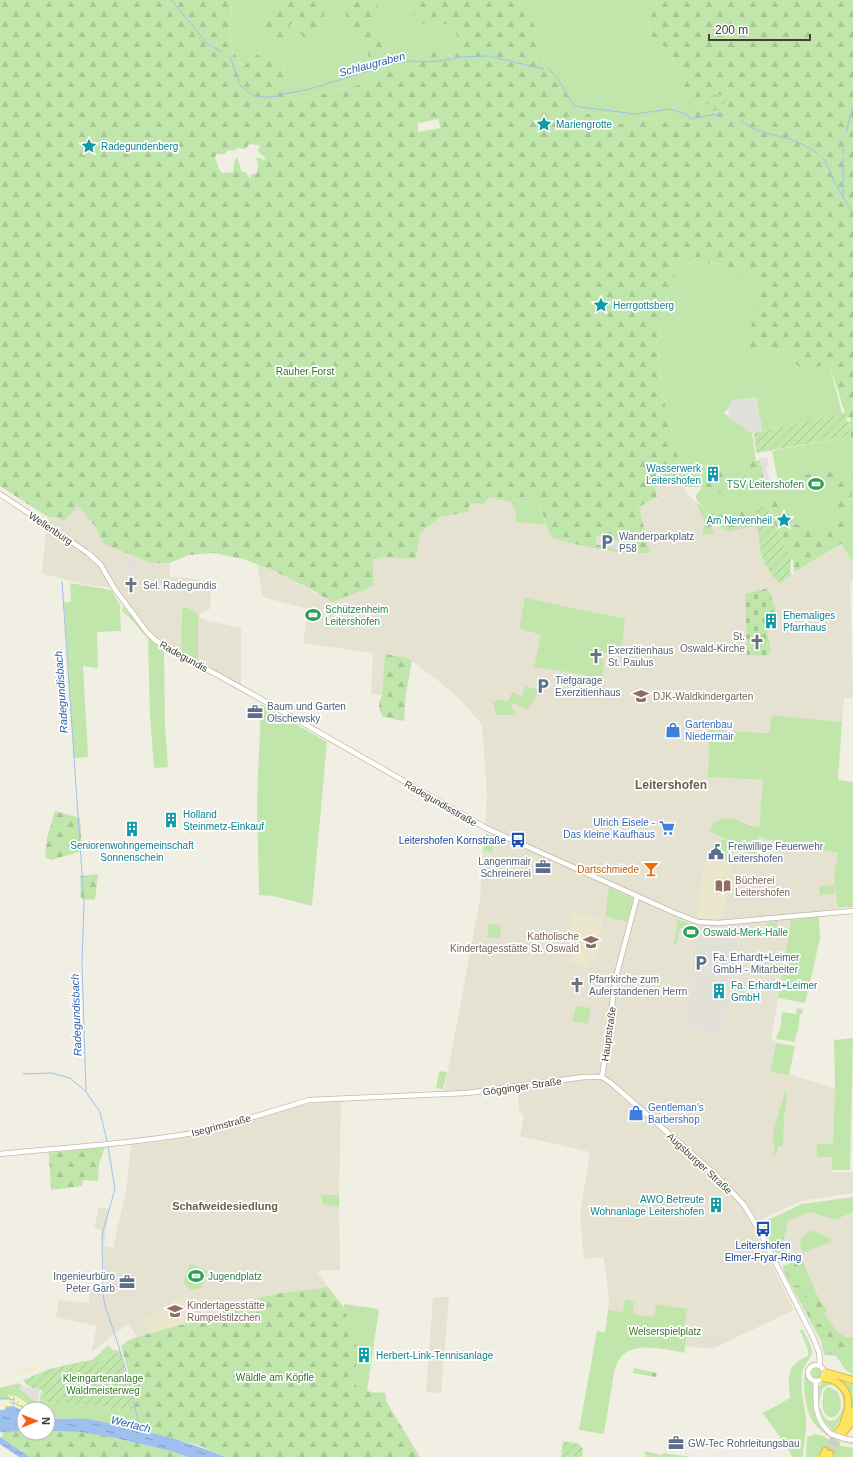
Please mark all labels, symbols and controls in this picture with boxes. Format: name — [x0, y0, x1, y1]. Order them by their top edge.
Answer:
scale bar — [709, 16, 810, 42]
text: 200 m — [715, 23, 748, 37]
water label: Schlaugraben — [338, 49, 406, 79]
place icon: Mariengrotte — [535, 115, 553, 133]
place label: Mariengrotte — [556, 119, 613, 130]
place icon: Radegundenberg — [80, 137, 98, 155]
place label: Radegundenberg — [101, 141, 178, 152]
place icon: Herrgottsberg — [592, 296, 610, 314]
place label: Herrgottsberg — [613, 300, 674, 311]
park label: Rauher Forst — [276, 366, 334, 377]
place label: Wasserwerk Leitershofen — [646, 463, 702, 486]
building icon: Wasserwerk Leitershofen — [704, 465, 722, 483]
sports icon: TSV Leitershofen — [807, 475, 825, 493]
place label: TSV Leitershofen — [727, 479, 804, 490]
street label: Wellenburg — [27, 510, 75, 547]
place icon: Am Nervenheil — [775, 511, 793, 529]
place label: Am Nervenheil — [706, 515, 772, 526]
place label: Wanderparkplatz P58 — [619, 531, 694, 554]
parking icon: Wanderparkplatz P58 — [598, 533, 616, 551]
church icon: Sel. Radegundis — [122, 576, 140, 594]
place label: Sel. Radegundis — [143, 580, 216, 591]
place label: Schützenheim Leitershofen — [325, 604, 388, 627]
sports icon: Schützenheim Leitershofen — [304, 606, 322, 624]
place label: Ehemaliges Pfarrhaus — [783, 610, 835, 633]
building icon: Ehemaliges Pfarrhaus — [762, 612, 780, 630]
place label: St. Oswald-Kirche — [680, 631, 745, 654]
church icon: St. Oswald-Kirche — [748, 633, 766, 651]
street label: Radegundis — [158, 639, 210, 674]
place label: Exerzitienhaus St. Paulus — [608, 645, 674, 668]
church icon: Exerzitienhaus St. Paulus — [587, 647, 605, 665]
water label: Radegundisbach — [52, 650, 70, 734]
place label: Tiefgarage Exerzitienhaus — [555, 675, 621, 698]
parking icon: Tiefgarage Exerzitienhaus — [534, 677, 552, 695]
school or university icon: DJK-Waldkindergarten — [632, 687, 650, 705]
place label: DJK-Waldkindergarten — [653, 691, 753, 702]
place label: Baum und Garten Olschewsky — [267, 701, 346, 724]
office icon: Baum und Garten Olschewsky — [246, 703, 264, 721]
place label: Gartenbau Niedermair — [685, 719, 735, 742]
shop icon: Gartenbau Niedermair — [664, 721, 682, 739]
street label: Radegundisstraße — [403, 778, 479, 829]
district label: Leitershofen — [635, 778, 707, 792]
place label: Holland Steinmetz-Einkauf — [183, 809, 264, 832]
building icon: Holland Steinmetz-Einkauf — [162, 811, 180, 829]
place label: Ulrich Eisele - Das kleine Kaufhaus — [563, 817, 655, 840]
supermarket icon: Ulrich Eisele - Das kleine Kaufhaus — [658, 819, 676, 837]
building icon: Seniorenwohngemeinschaft Sonnenschein — [123, 820, 141, 838]
bus stop icon: Leitershofen Kornstraße — [509, 831, 527, 849]
place label: Leitershofen Kornstraße — [399, 835, 506, 846]
place label: Seniorenwohngemeinschaft Sonnenschein — [70, 840, 194, 863]
place label: Freiwillige Feuerwehr Leitershofen — [728, 841, 824, 864]
public building icon: Freiwillige Feuerwehr Leitershofen — [707, 843, 725, 861]
place label: Langenmair Schreinerei — [478, 856, 532, 879]
office icon: Langenmair Schreinerei — [534, 858, 552, 876]
bar icon: Dartschmiede — [642, 860, 660, 878]
place label: Dartschmiede — [577, 864, 639, 875]
place label: Bücherei Leitershofen — [735, 875, 790, 898]
library icon: Bücherei Leitershofen — [714, 877, 732, 895]
sports icon: Oswald-Merk-Halle — [682, 923, 700, 941]
place label: Oswald-Merk-Halle — [703, 927, 788, 938]
place label: Katholische Kindertagesstätte St. Oswald — [450, 931, 579, 954]
school or university icon: Katholische Kindertagesstätte St. Oswald — [582, 933, 600, 951]
place label: Fa. Erhardt+Leimer GmbH - Mitarbeiter — [713, 952, 800, 975]
parking icon: Fa. Erhardt+Leimer GmbH - Mitarbeiter — [692, 954, 710, 972]
water label: Radegundisbach — [69, 974, 83, 1056]
place label: Pfarrkirche zum Auferstandenen Herrn — [589, 974, 687, 997]
church icon: Pfarrkirche zum Auferstandenen Herrn — [568, 976, 586, 994]
place label: Fa. Erhardt+Leimer GmbH — [731, 980, 818, 1003]
building icon: Fa. Erhardt+Leimer GmbH — [710, 982, 728, 1000]
street label: Hauptstraße — [599, 1006, 618, 1062]
street label: Gögginger Straße — [482, 1075, 563, 1097]
place label: Gentleman's Barbershop — [648, 1102, 704, 1125]
shop icon: Gentleman's Barbershop — [627, 1104, 645, 1122]
street label: Isegrimstraße — [190, 1112, 252, 1139]
street label: Augsburger Straße — [665, 1131, 735, 1196]
place label: AWO Betreute Wohnanlage Leitershofen — [590, 1194, 704, 1217]
building icon: AWO Betreute Wohnanlage Leitershofen — [707, 1196, 725, 1214]
district label: Schafweidesiedlung — [172, 1200, 278, 1212]
bus stop icon: Leitershofen Elmer-Fryar-Ring — [754, 1220, 772, 1238]
place label: Leitershofen Elmer-Fryar-Ring — [725, 1240, 801, 1263]
sports icon: Jugendplatz — [187, 1267, 205, 1285]
place label: Ingenieurbüro Peter Garb — [53, 1271, 115, 1294]
place label: Jugendplatz — [208, 1271, 262, 1282]
office icon: Ingenieurbüro Peter Garb — [118, 1273, 136, 1291]
place label: Kindertagesstätte Rumpelstilzchen — [187, 1300, 265, 1323]
school or university icon: Kindertagesstätte Rumpelstilzchen — [166, 1302, 184, 1320]
park label: Welserspielplatz — [629, 1326, 701, 1337]
building icon: Herbert-Link-Tennisanlage — [355, 1346, 373, 1364]
place label: Herbert-Link-Tennisanlage — [376, 1350, 494, 1361]
park label: Wäldle am Köpfle — [236, 1372, 315, 1383]
park label: Kleingartenanlage Waldmeisterweg — [63, 1373, 144, 1396]
north arrow — [16, 1401, 56, 1441]
water label: Wertach — [110, 1413, 152, 1435]
text: N — [40, 1417, 52, 1425]
office icon: GW-Tec Rohrleitungsbau — [667, 1434, 685, 1452]
place label: GW-Tec Rohrleitungsbau — [688, 1438, 800, 1449]

